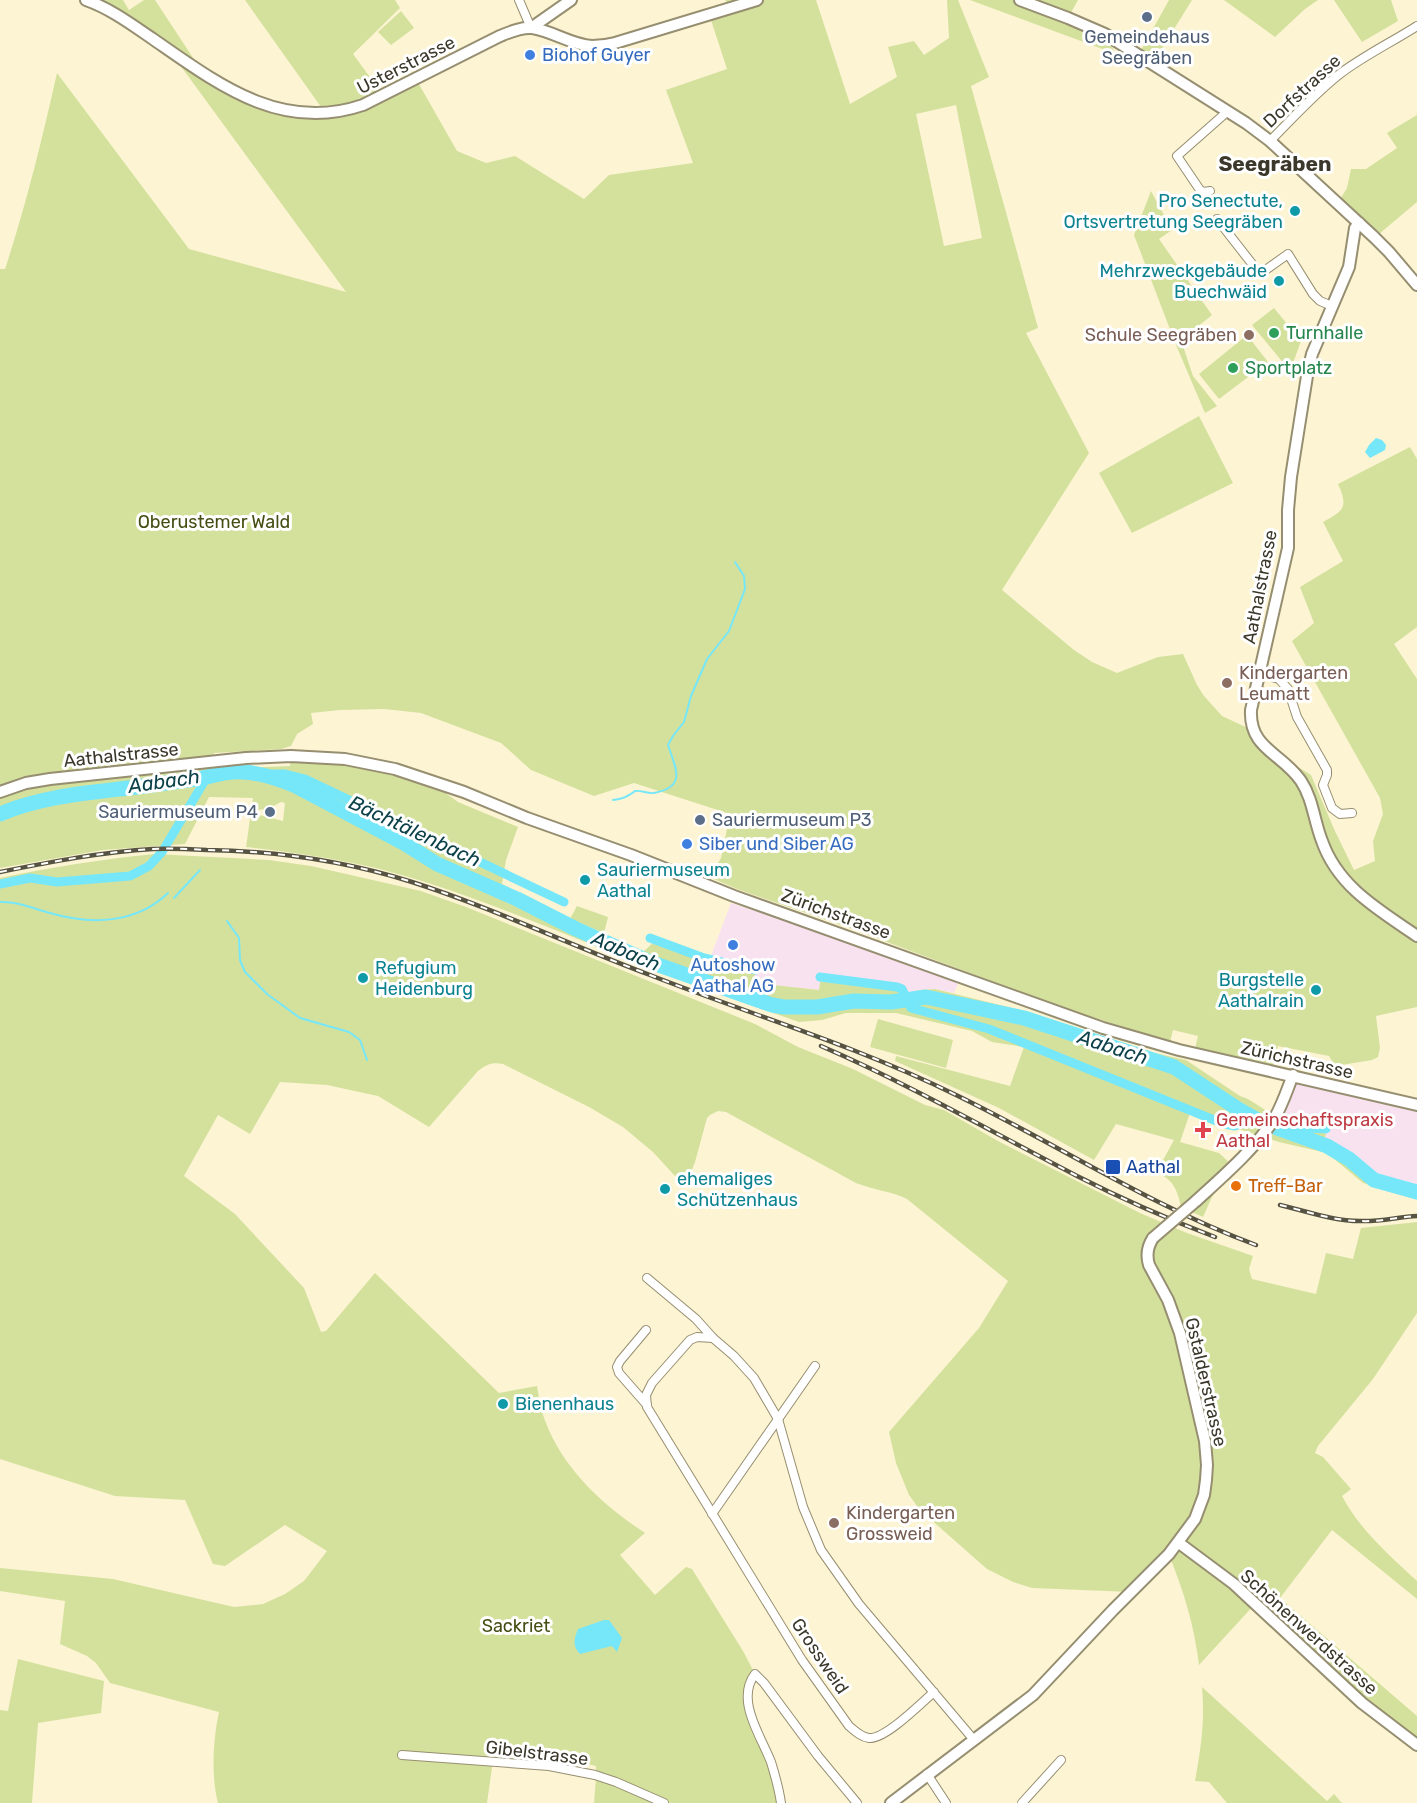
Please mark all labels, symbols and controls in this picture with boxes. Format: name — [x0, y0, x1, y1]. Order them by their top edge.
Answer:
marker: Gemeindehaus Seegräben — [1140, 10, 1154, 24]
place label: Gemeindehaus Seegräben — [1084, 26, 1210, 69]
street label: Usterstrasse — [353, 31, 459, 99]
place label: Biohof Guyer — [542, 44, 651, 66]
marker: Biohof Guyer — [523, 48, 537, 62]
street label: Dorfstrasse — [1259, 50, 1345, 132]
district label: Seegräben — [1218, 151, 1332, 176]
place label: Pro Senectute, Ortsvertretung Seegräben — [1063, 190, 1283, 233]
marker: Pro Senectute, Ortsvertretung Seegräben — [1288, 204, 1302, 218]
place label: Mehrzweckgebäude Buechwäid — [1100, 260, 1267, 303]
marker: Mehrzweckgebäude Buechwäid — [1272, 274, 1286, 288]
place label: Turnhalle — [1286, 322, 1363, 344]
place label: Schule Seegräben — [1085, 324, 1237, 346]
marker: Turnhalle — [1267, 326, 1281, 340]
marker: Schule Seegräben — [1242, 328, 1256, 342]
place label: Sportplatz — [1245, 357, 1332, 379]
marker: Sportplatz — [1226, 361, 1240, 375]
park label: Oberustemer Wald — [138, 511, 290, 533]
street label: Aathalstrasse — [1238, 528, 1282, 646]
place label: Kindergarten Leumatt — [1239, 662, 1348, 705]
marker: Kindergarten Leumatt — [1220, 676, 1234, 690]
street label: Aathalstrasse — [62, 738, 180, 772]
water label: Aabach — [126, 764, 201, 798]
water label: Bächtälenbach — [345, 790, 485, 872]
place label: Sauriermuseum P4 — [98, 801, 258, 823]
marker: Sauriermuseum P4 — [263, 805, 277, 819]
place label: Sauriermuseum P3 — [712, 809, 872, 831]
marker: Sauriermuseum P3 — [693, 813, 707, 827]
place label: Siber und Siber AG — [699, 833, 854, 855]
marker: Siber und Siber AG — [680, 837, 694, 851]
place label: Sauriermuseum Aathal — [597, 859, 730, 902]
marker: Sauriermuseum Aathal — [578, 873, 592, 887]
street label: Zürichstrasse — [778, 884, 894, 944]
water label: Aabach — [587, 925, 664, 976]
marker: Autoshow Aathal AG — [726, 938, 740, 952]
place label: Autoshow Aathal AG — [691, 954, 775, 997]
place label: Refugium Heidenburg — [375, 957, 473, 1000]
place label: Burgstelle Aathalrain — [1218, 969, 1304, 1012]
marker: Refugium Heidenburg — [356, 971, 370, 985]
marker: Burgstelle Aathalrain — [1309, 983, 1323, 997]
water label: Aabach — [1074, 1024, 1151, 1070]
street label: Zürichstrasse — [1239, 1036, 1355, 1084]
place label: Gemeinschaftspraxis Aathal — [1216, 1109, 1393, 1152]
marker: Gemeinschaftspraxis Aathal — [1194, 1121, 1212, 1139]
place label: Aathal — [1126, 1156, 1180, 1178]
marker: Aathal — [1104, 1158, 1122, 1176]
place label: ehemaliges Schützenhaus — [677, 1168, 798, 1211]
place label: Treff-Bar — [1248, 1175, 1323, 1197]
marker: Treff-Bar — [1229, 1179, 1243, 1193]
marker: ehemaliges Schützenhaus — [658, 1182, 672, 1196]
street label: Gstalderstrasse — [1180, 1315, 1232, 1449]
place label: Bienenhaus — [515, 1393, 614, 1415]
marker: Bienenhaus — [496, 1397, 510, 1411]
place label: Kindergarten Grossweid — [846, 1502, 955, 1545]
marker: Kindergarten Grossweid — [827, 1516, 841, 1530]
street label: Schönenwerdstrasse — [1236, 1565, 1382, 1699]
street label: Grossweid — [787, 1614, 853, 1698]
park label: Sackriet — [482, 1615, 550, 1637]
street label: Gibelstrasse — [485, 1736, 589, 1770]

